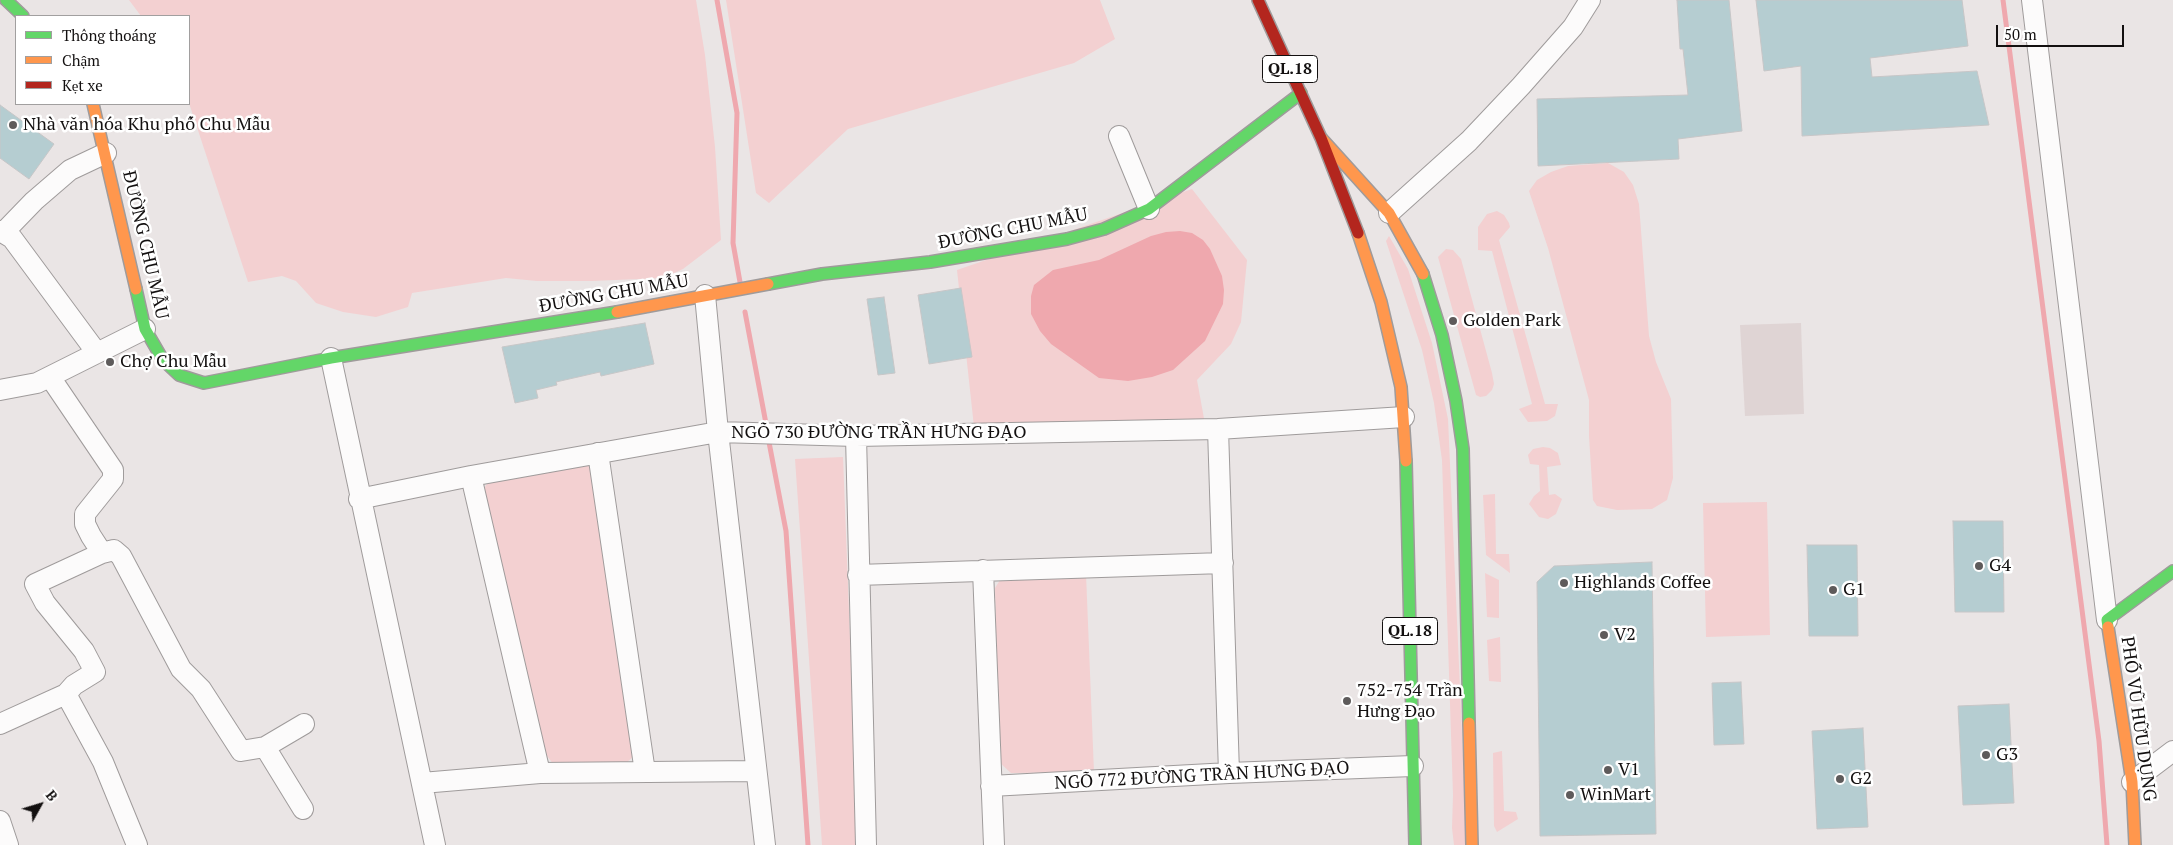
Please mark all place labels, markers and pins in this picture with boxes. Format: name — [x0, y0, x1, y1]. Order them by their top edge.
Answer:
place label: Nhà văn hóa Khu phố Chu Mẫu — [23, 114, 270, 136]
marker: Nhà văn hóa Khu phố Chu Mẫu — [7, 119, 19, 131]
place label: Golden Park — [1463, 310, 1561, 332]
marker: Golden Park — [1447, 315, 1459, 327]
place label: Chợ Chu Mẫu — [120, 351, 227, 373]
marker: Chợ Chu Mẫu — [104, 356, 116, 368]
place label: G4 — [1989, 555, 2011, 577]
marker: G4 — [1973, 560, 1985, 572]
place label: Highlands Coffee — [1574, 572, 1711, 594]
marker: Highlands Coffee — [1558, 577, 1570, 589]
place label: G1 — [1843, 579, 1865, 601]
marker: G1 — [1827, 584, 1839, 596]
place label: V2 — [1614, 624, 1636, 646]
marker: V2 — [1598, 629, 1610, 641]
place label: 752-754 Trần Hưng Đạo — [1357, 680, 1463, 722]
marker: 752-754 Trần Hưng Đạo — [1341, 695, 1353, 707]
place label: G3 — [1996, 744, 2018, 766]
marker: G3 — [1980, 749, 1992, 761]
place label: V1 — [1618, 759, 1640, 781]
marker: V1 — [1602, 764, 1614, 776]
place label: G2 — [1850, 768, 1872, 790]
marker: G2 — [1834, 773, 1846, 785]
place label: WinMart — [1580, 784, 1651, 806]
marker: WinMart — [1564, 789, 1576, 801]

